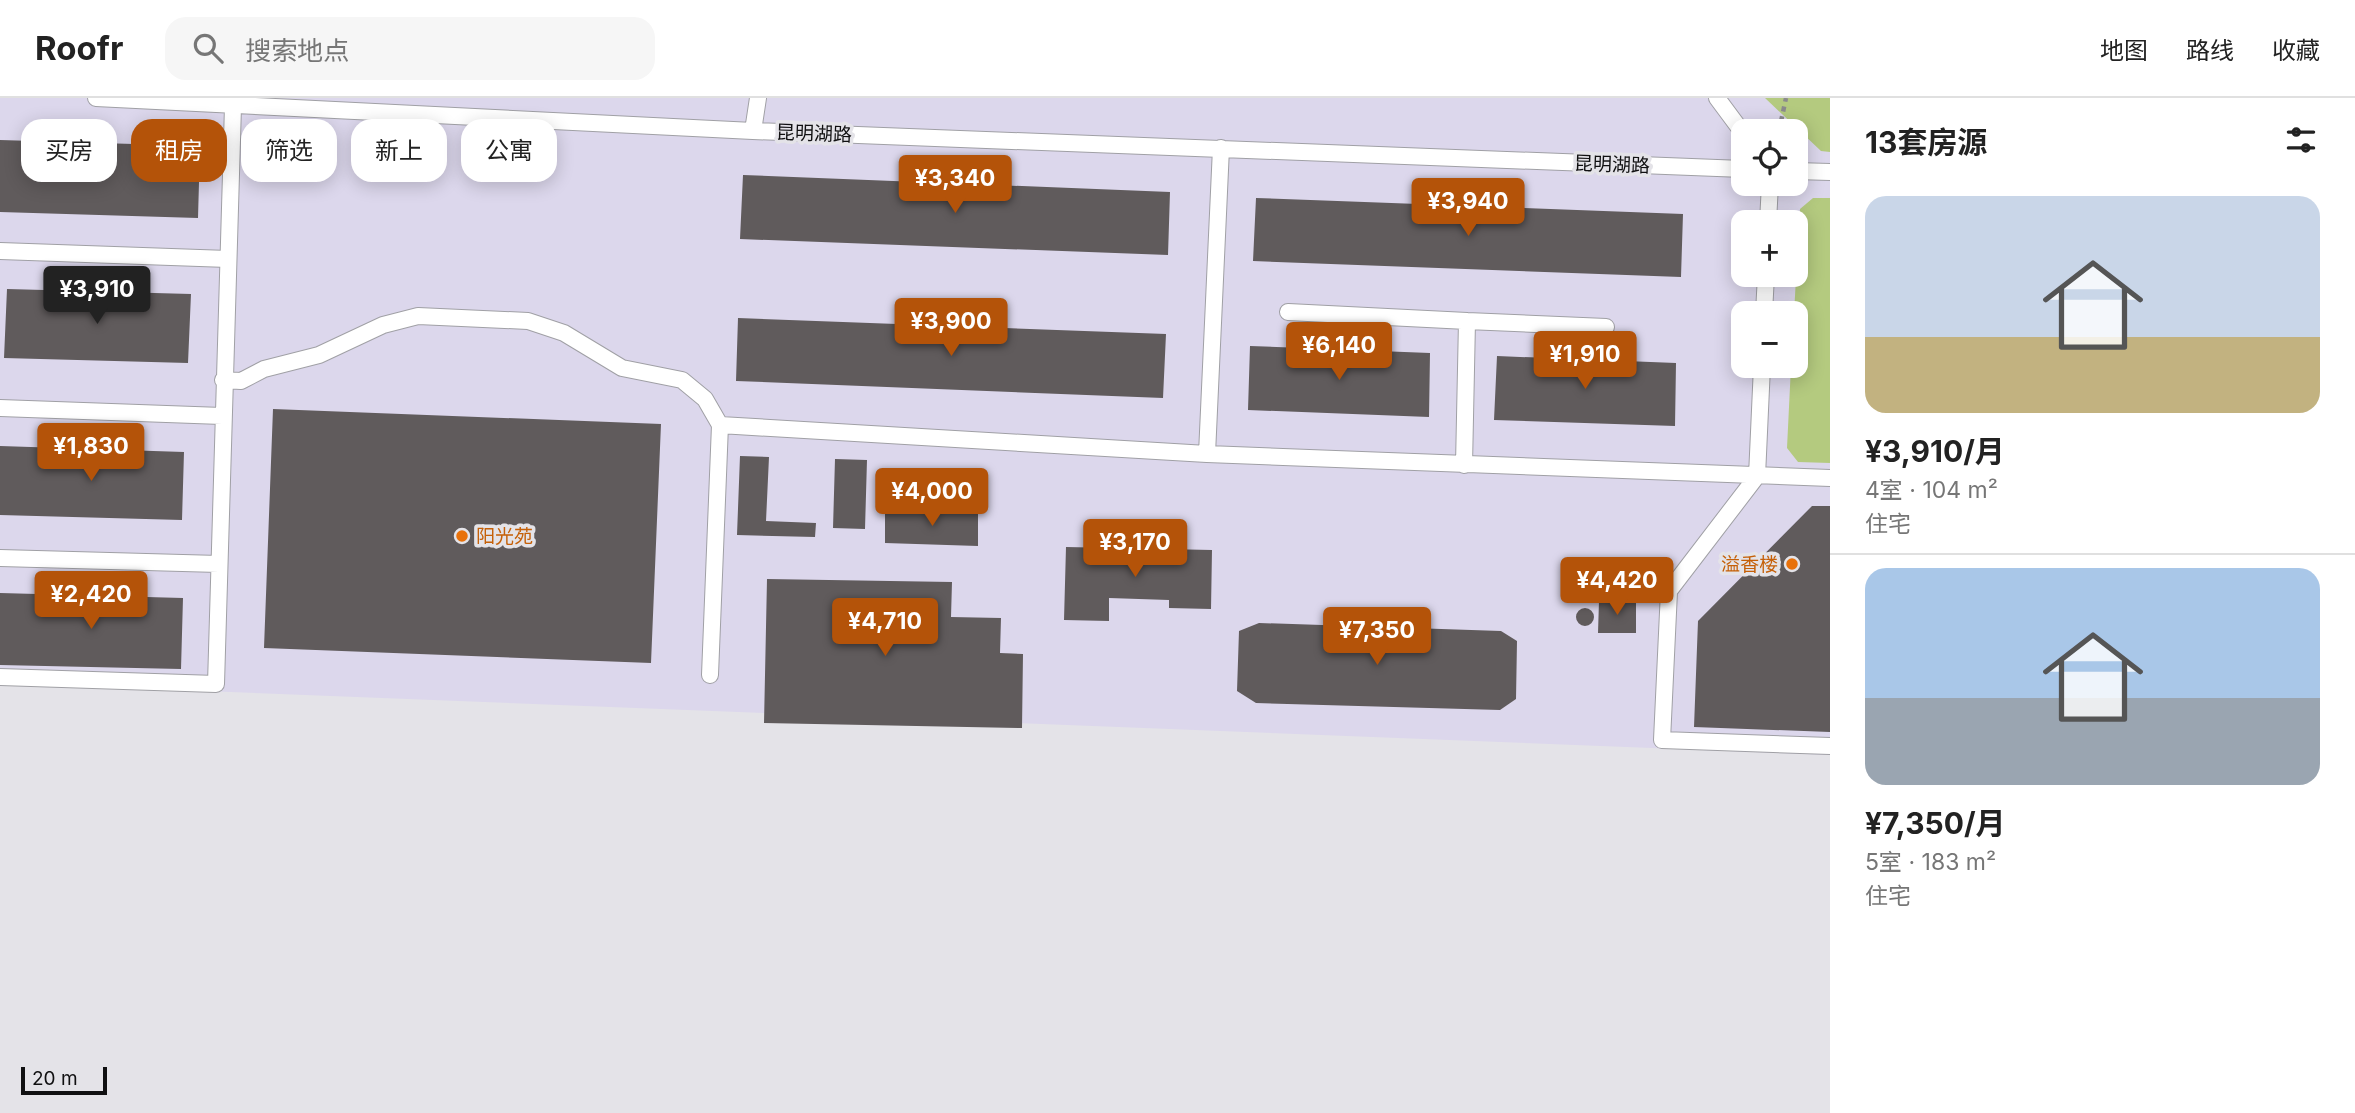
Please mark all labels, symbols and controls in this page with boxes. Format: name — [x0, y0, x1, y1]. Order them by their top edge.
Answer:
search box — [165, 17, 655, 80]
text: Roofr — [35, 28, 123, 68]
icon: search — [189, 29, 227, 67]
text: 搜索地点 — [245, 35, 349, 66]
text: 地图 — [2100, 36, 2148, 65]
text: 路线 — [2186, 36, 2234, 65]
text: 收藏 — [2272, 36, 2320, 65]
chip: 买房 — [21, 119, 117, 182]
chip: 租房 — [131, 119, 227, 182]
chip: 筛选 — [241, 119, 337, 182]
chip: 新上 — [351, 119, 447, 182]
chip: 公寓 — [461, 119, 557, 182]
map controls — [1731, 119, 1808, 378]
button: locate — [1731, 119, 1808, 196]
street label: 昆明湖路 — [776, 121, 852, 146]
icon: filters — [2282, 121, 2320, 159]
text: 13套房源 — [1865, 124, 1987, 160]
street label: 昆明湖路 — [1574, 152, 1650, 177]
pin: ¥3,340 — [898, 156, 1012, 215]
text: ¥3,340 — [915, 164, 995, 192]
pin: ¥3,940 — [1411, 178, 1525, 238]
text: ¥3,940 — [1428, 187, 1508, 215]
button: + — [1731, 210, 1808, 287]
icon: home — [2030, 242, 2156, 368]
pin: ¥3,910 — [40, 266, 154, 326]
text: ¥3,910 — [59, 275, 135, 303]
pin: ¥3,900 — [894, 299, 1008, 358]
button: − — [1731, 301, 1808, 378]
text: ¥3,900 — [911, 307, 991, 335]
pin: ¥6,140 — [1282, 322, 1396, 382]
text: ¥6,140 — [1302, 331, 1376, 359]
pin: ¥1,910 — [1528, 331, 1642, 391]
text: ¥1,910 — [1550, 340, 1620, 368]
pin: ¥1,830 — [34, 424, 148, 483]
text: ¥1,830 — [53, 432, 129, 460]
text: ¥3,910/月 — [1865, 433, 2005, 469]
pin: ¥4,000 — [875, 468, 989, 528]
text: 4室 · 104 m² — [1865, 476, 1998, 504]
text: ¥4,000 — [891, 477, 973, 505]
text: 住宅 — [1865, 510, 1911, 538]
pin: ¥3,170 — [1078, 519, 1192, 579]
place label: 阳光苑 — [476, 525, 533, 548]
marker: 阳光苑 — [454, 528, 470, 544]
text: ¥3,170 — [1099, 528, 1171, 556]
place label: 溢香楼 — [1721, 553, 1778, 576]
marker: 溢香楼 — [1784, 556, 1800, 572]
pin: ¥4,420 — [1560, 558, 1674, 617]
text: ¥4,420 — [1576, 566, 1658, 594]
pin: ¥2,420 — [34, 572, 148, 631]
text: ¥2,420 — [51, 580, 131, 608]
pin: ¥4,710 — [828, 598, 942, 658]
text: ¥4,710 — [848, 607, 922, 635]
pin: ¥7,350 — [1320, 608, 1434, 667]
icon: home — [2030, 614, 2156, 740]
text: ¥7,350 — [1339, 616, 1415, 644]
text: ¥7,350/月 — [1865, 805, 2006, 841]
text: 5室 · 183 m² — [1865, 848, 1996, 876]
text: 住宅 — [1865, 882, 1911, 910]
scale bar — [21, 1064, 107, 1096]
text: 20 m — [32, 1067, 78, 1090]

